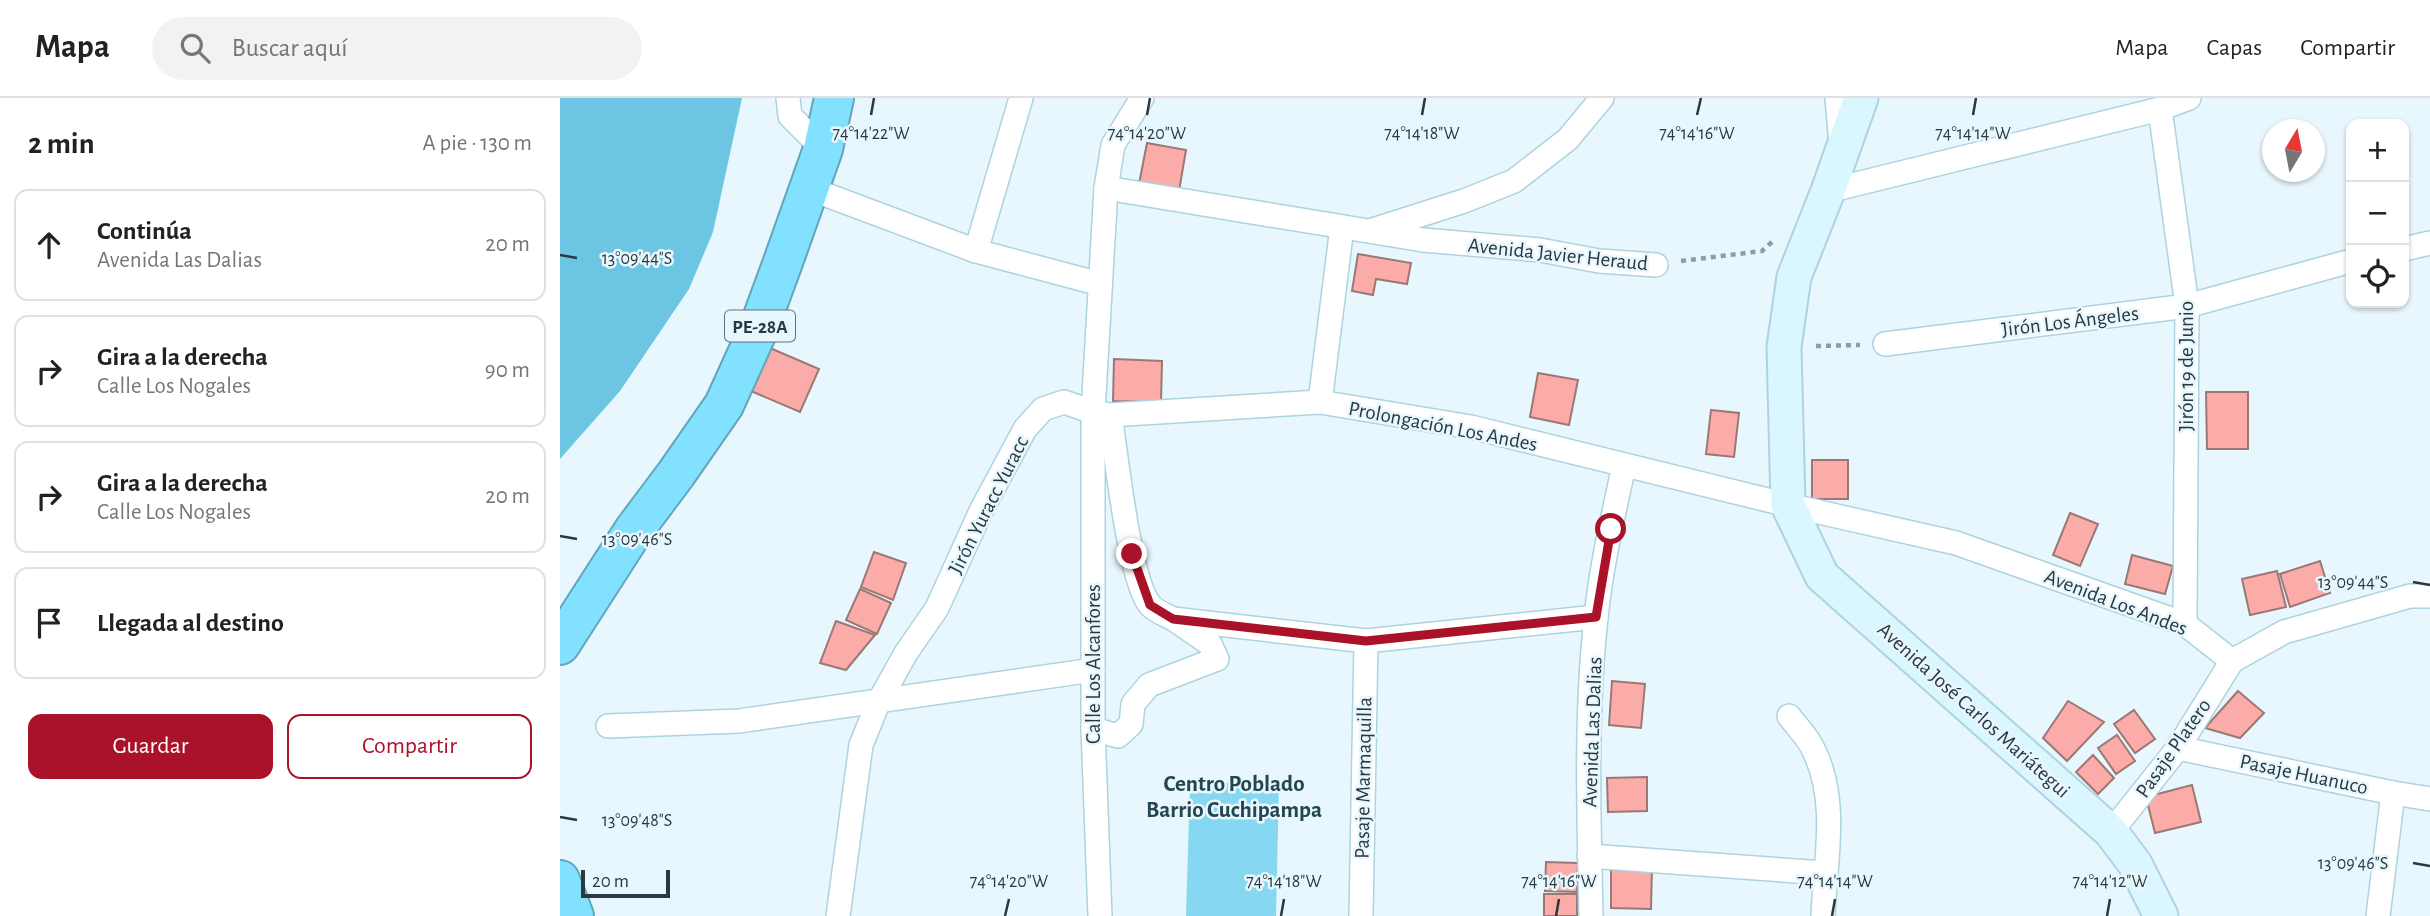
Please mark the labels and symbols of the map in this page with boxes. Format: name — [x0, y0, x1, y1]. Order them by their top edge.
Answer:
north arrow — [2262, 119, 2325, 182]
text: 74°14'22"W — [832, 125, 910, 143]
text: 74°14'20"W — [1108, 125, 1186, 143]
text: 74°14'18"W — [1384, 125, 1460, 143]
text: 74°14'16"W — [1659, 125, 1735, 143]
text: 74°14'14"W — [1935, 125, 2011, 143]
street label: Avenida Javier Heraud — [1467, 235, 1649, 274]
text: 13°09'44"S — [602, 250, 672, 268]
street label: Jirón Los Ángeles — [2000, 301, 2140, 340]
street label: Jirón 19 de Junio — [2176, 301, 2197, 431]
road number: PE-28A — [725, 310, 795, 342]
street label: Prolongación Los Andes — [1347, 398, 1539, 455]
street label: Jirón Yuracc Yuracc — [945, 433, 1032, 578]
route start — [1595, 513, 1626, 544]
text: 13°09'46"S — [602, 531, 672, 549]
route end — [1116, 538, 1147, 569]
street label: Avenida Los Andes — [2042, 566, 2190, 639]
text: 13°09'44"S — [2318, 574, 2388, 592]
street label: Calle Los Alcanfores — [1083, 584, 1104, 744]
street label: Avenida José Carlos Mariátegui — [1874, 619, 2074, 802]
street label: Avenida Las Dalias — [1579, 656, 1606, 808]
street label: Pasaje Platero — [2132, 695, 2215, 802]
street label: Pasaje Marmaquilla — [1352, 697, 1375, 859]
street label: Pasaje Huanuco — [2238, 751, 2370, 798]
district label: Centro Poblado Barrio Cuchipampa — [1146, 773, 1322, 822]
text: 13°09'48"S — [602, 812, 672, 830]
text: 13°09'46"S — [2318, 855, 2388, 873]
scale bar — [581, 867, 670, 899]
text: 74°14'20"W — [970, 873, 1048, 891]
text: 74°14'18"W — [1246, 873, 1322, 891]
text: 74°14'16"W — [1521, 873, 1597, 891]
text: 74°14'14"W — [1797, 873, 1873, 891]
text: 74°14'12"W — [2072, 873, 2148, 891]

